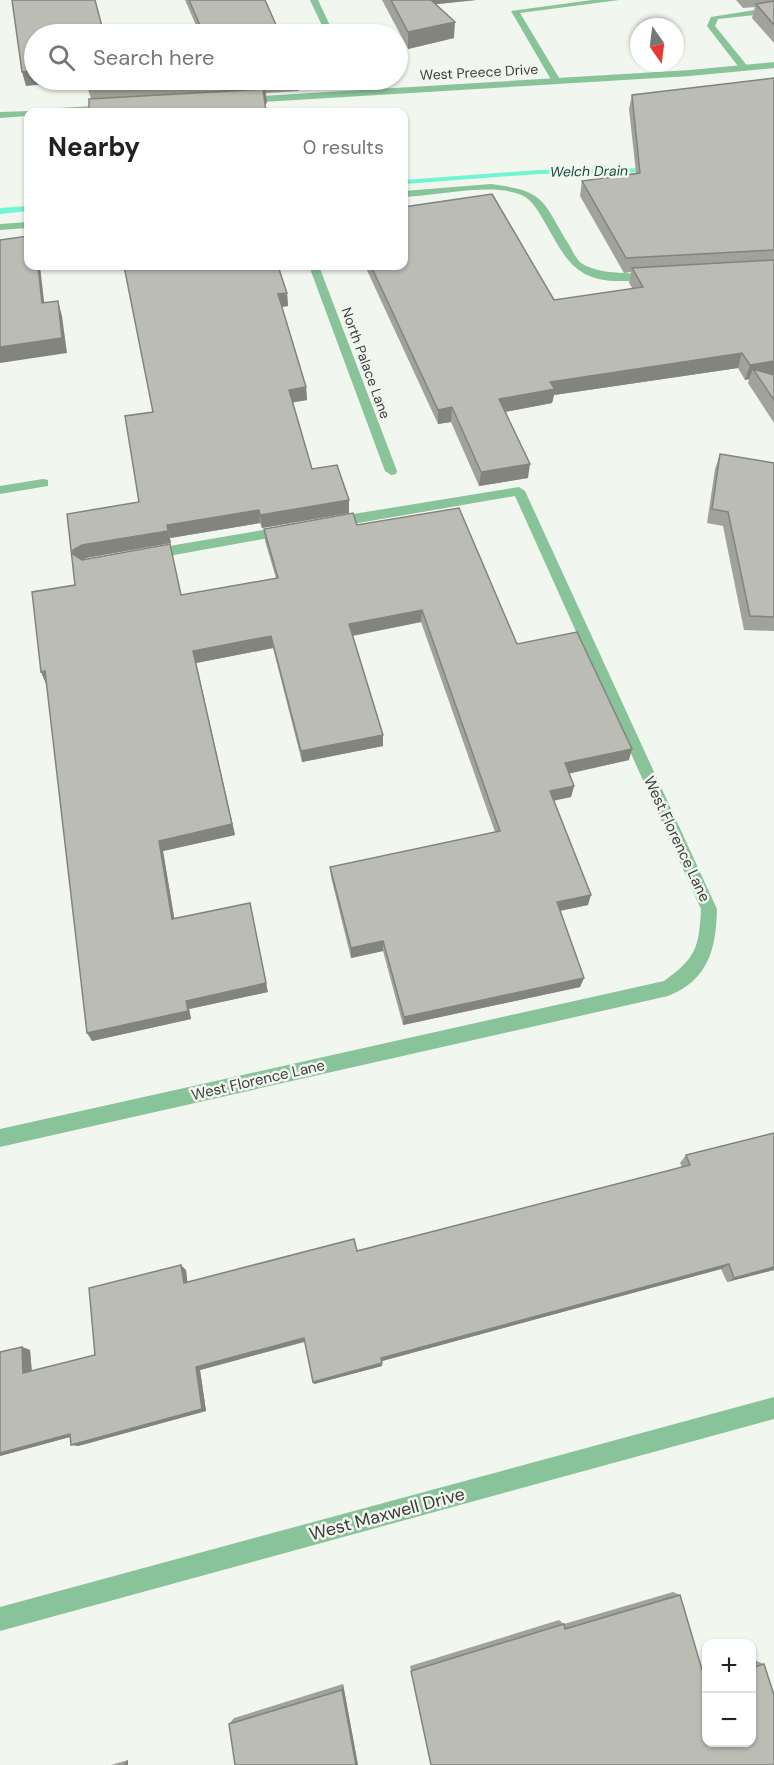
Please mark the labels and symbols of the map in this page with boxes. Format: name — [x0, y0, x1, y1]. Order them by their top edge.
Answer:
north arrow — [630, 18, 684, 72]
street label: West Preece Drive — [419, 60, 539, 84]
water label: Welch Drain — [550, 161, 628, 181]
street label: North Palace Lane — [337, 305, 395, 421]
street label: West Florence Lane — [639, 773, 715, 905]
street label: West Florence Lane — [189, 1055, 327, 1105]
street label: West Maxwell Drive — [307, 1482, 467, 1546]

